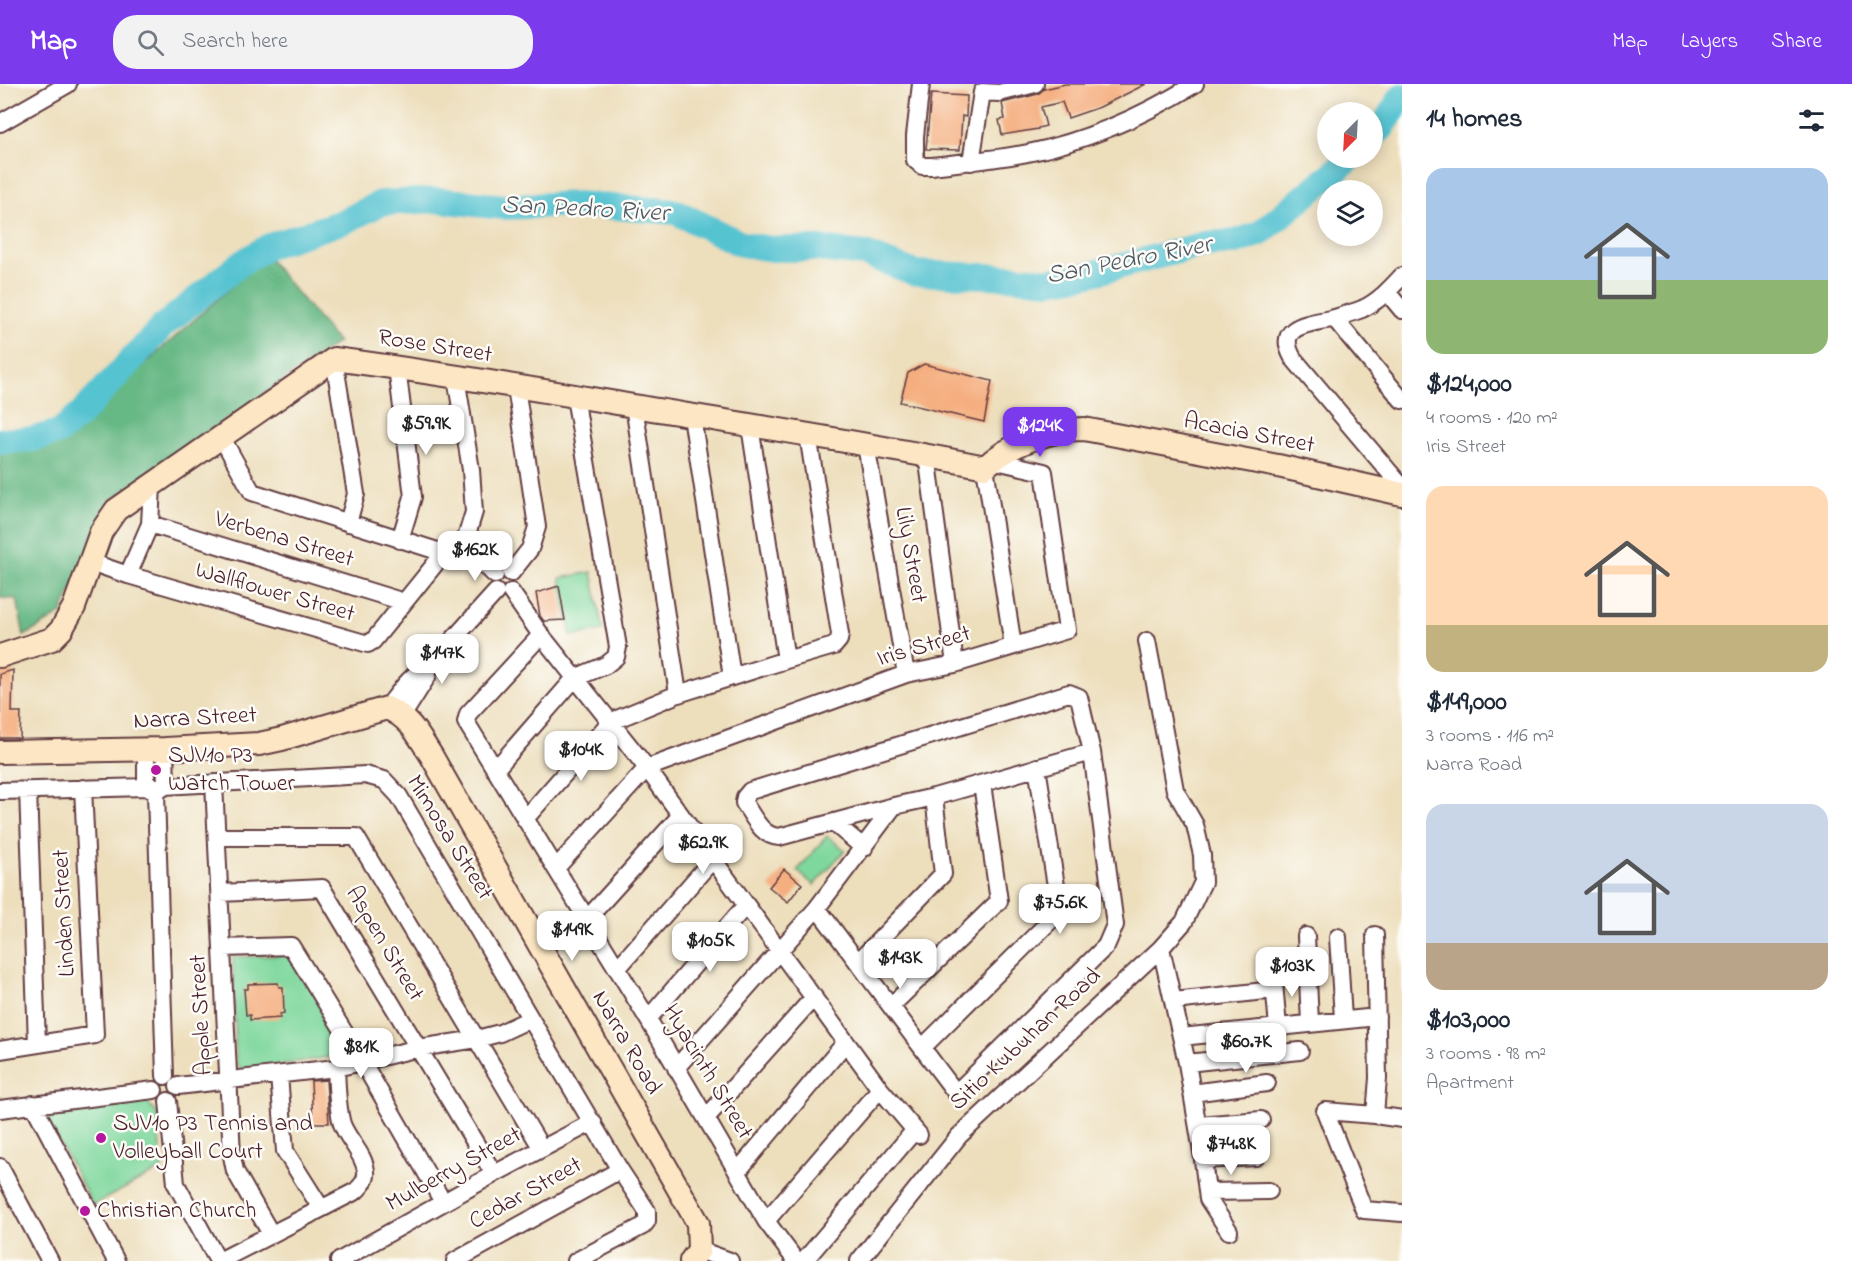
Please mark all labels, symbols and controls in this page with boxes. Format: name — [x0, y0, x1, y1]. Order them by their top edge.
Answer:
search box — [113, 15, 533, 69]
text: Map — [30, 22, 77, 63]
icon: search — [134, 26, 167, 59]
text: Search here — [182, 26, 288, 58]
text: Map — [1612, 27, 1648, 57]
text: Layers — [1681, 27, 1738, 57]
text: Share — [1771, 27, 1822, 57]
text: 14 homes — [1426, 101, 1522, 139]
north arrow — [1317, 102, 1383, 168]
map controls — [1317, 102, 1383, 246]
icon: filters — [1795, 104, 1828, 137]
button: layers — [1317, 180, 1383, 246]
water label: San Pedro River — [500, 187, 673, 234]
icon: home — [1573, 207, 1681, 315]
water label: San Pedro River — [1043, 226, 1218, 296]
street label: Rose Street — [375, 321, 495, 373]
text: $124,000 — [1426, 366, 1512, 404]
street label: Acacia Street — [1180, 404, 1318, 464]
text: 4 rooms · 120 m² — [1426, 404, 1558, 433]
pin: $59.9K — [377, 405, 475, 456]
pin: $124K — [998, 407, 1082, 458]
text: $59.9K — [401, 410, 451, 439]
text: $124K — [1017, 412, 1063, 441]
text: Iris Street — [1426, 433, 1506, 462]
street label: Verbena Street — [209, 502, 358, 578]
street label: Lily Street — [883, 504, 936, 606]
icon: home — [1573, 525, 1681, 633]
pin: $162K — [433, 531, 517, 582]
text: $162K — [452, 536, 498, 565]
street label: Wallflower Street — [191, 553, 359, 633]
street label: Iris Street — [873, 617, 975, 677]
pin: $147K — [400, 634, 484, 685]
text: $147K — [420, 639, 464, 668]
text: $149,000 — [1426, 684, 1507, 722]
street label: Narra Street — [132, 698, 258, 740]
text: 3 rooms · 116 m² — [1426, 722, 1554, 751]
pin: $104K — [539, 731, 623, 782]
text: $104K — [558, 736, 604, 765]
place label: SJV10 P3 Watch Tower — [168, 739, 295, 802]
text: Narra Road — [1426, 751, 1522, 780]
marker: SJV10 P3 Watch Tower — [149, 763, 163, 777]
street label: Mimosa Street — [397, 769, 501, 907]
pin: $62.9K — [654, 824, 752, 875]
text: $62.9K — [678, 829, 728, 858]
icon: home — [1573, 843, 1681, 951]
street label: Linden Street — [44, 848, 86, 978]
street label: Aspen Street — [336, 880, 432, 1008]
pin: $75.6K — [1011, 884, 1109, 935]
text: $75.6K — [1033, 889, 1087, 918]
pin: $149K — [530, 911, 614, 962]
text: $149K — [551, 916, 593, 945]
pin: $105K — [668, 922, 752, 973]
text: $105K — [686, 927, 734, 956]
pin: $143K — [858, 939, 942, 990]
text: $143K — [878, 944, 922, 973]
pin: $103K — [1250, 947, 1334, 998]
text: $103K — [1269, 952, 1315, 981]
street label: Apple Street — [181, 953, 223, 1077]
street label: Sitio Kubuhan Road — [942, 960, 1110, 1120]
street label: Narra Road — [582, 984, 670, 1102]
street label: Hyacinth Street — [652, 997, 761, 1147]
text: $103,000 — [1426, 1002, 1510, 1040]
pin: $60.7K — [1197, 1023, 1295, 1074]
pin: $81K — [325, 1028, 397, 1079]
text: $60.7K — [1220, 1028, 1272, 1057]
text: $81K — [343, 1033, 379, 1062]
text: 3 rooms · 98 m² — [1426, 1040, 1546, 1069]
text: Apartment — [1426, 1069, 1514, 1098]
place label: SJV10 P3 Tennis and Volleyball Court — [112, 1107, 313, 1171]
street label: Mulberry Street — [380, 1118, 529, 1223]
pin: $74.8K — [1182, 1125, 1280, 1176]
text: $74.8K — [1206, 1130, 1256, 1159]
marker: SJV10 P3 Tennis and Volleyball Court — [94, 1131, 108, 1145]
street label: Cedar Street — [463, 1149, 589, 1239]
place label: Christian Church — [97, 1194, 256, 1229]
marker: Christian Church — [78, 1204, 92, 1218]

